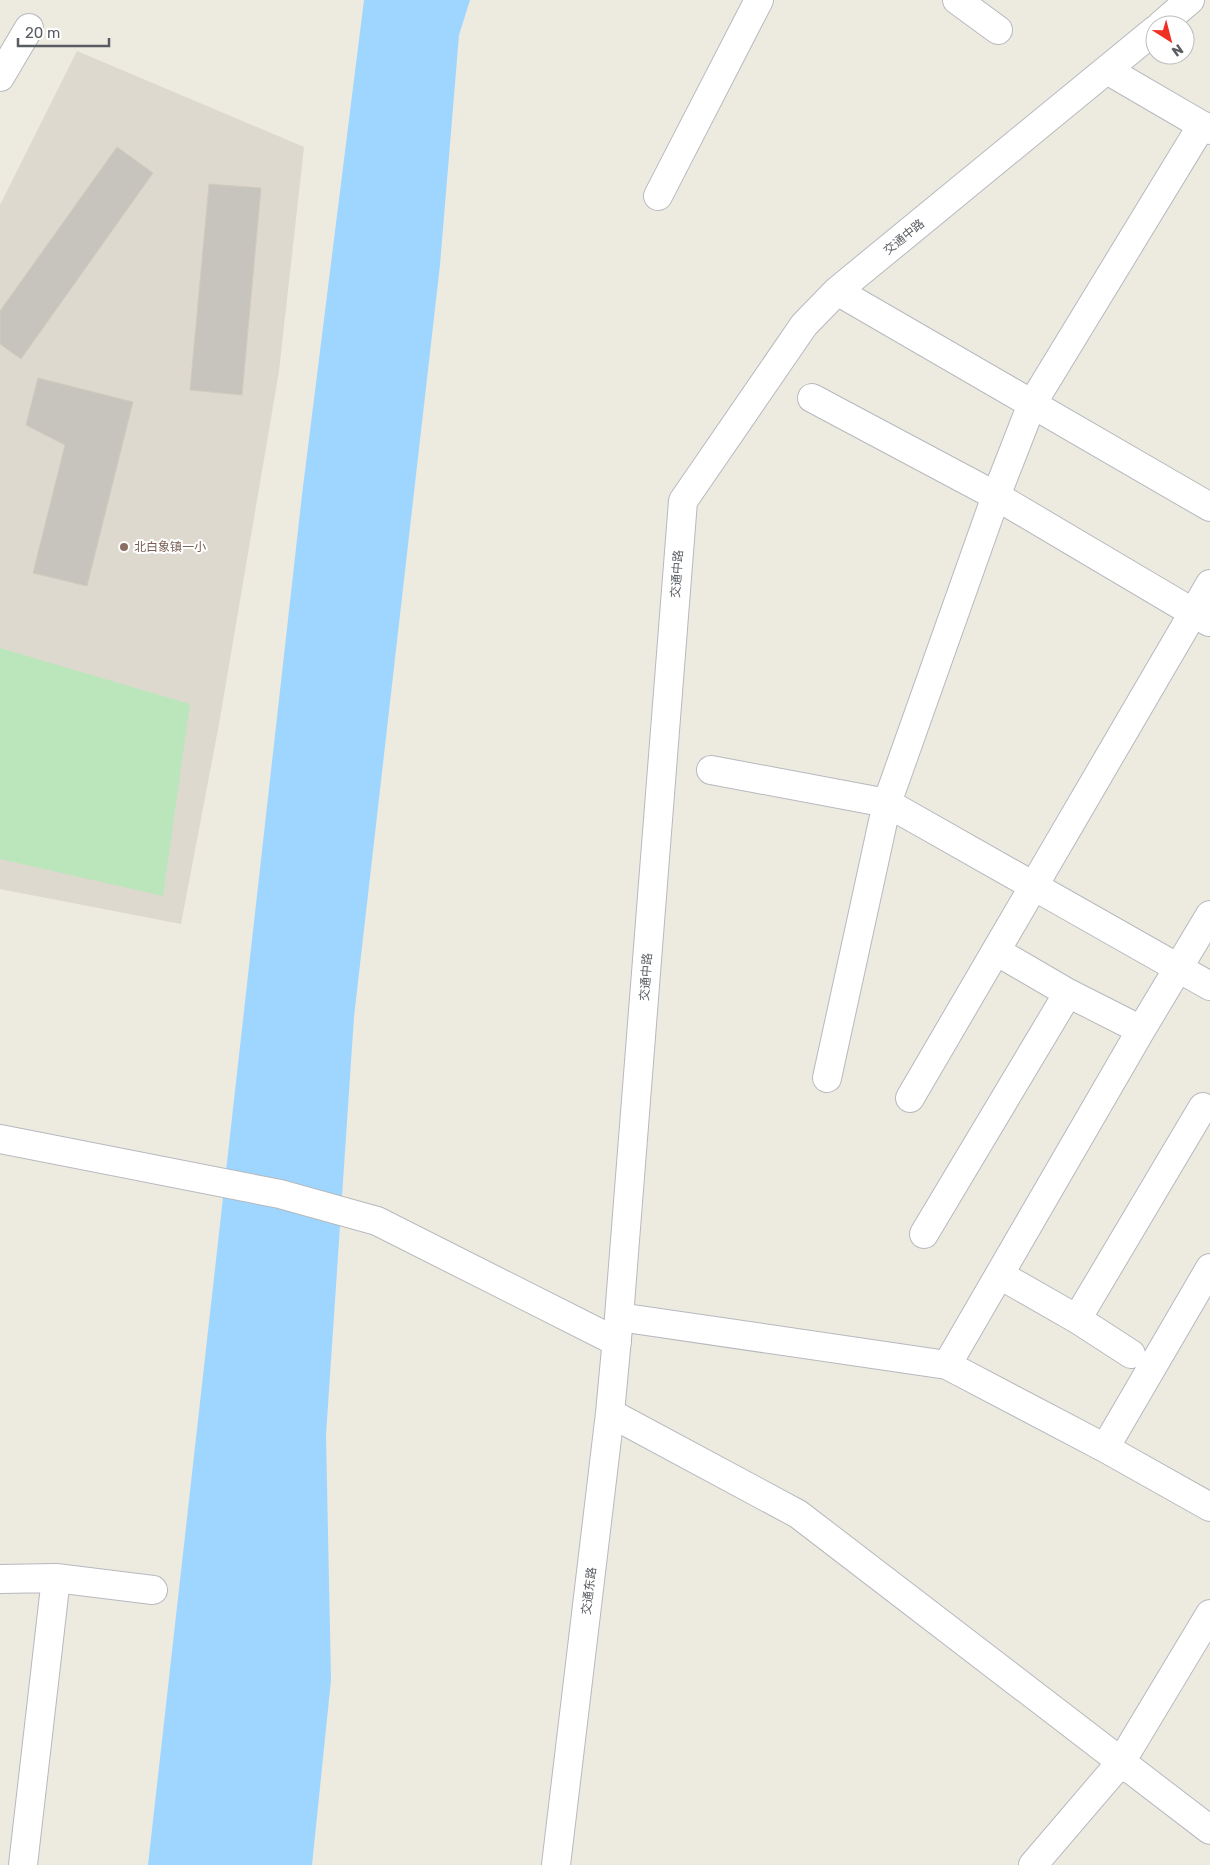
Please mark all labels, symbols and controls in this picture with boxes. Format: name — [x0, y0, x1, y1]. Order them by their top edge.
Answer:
scale bar — [18, 15, 109, 47]
north arrow — [1145, 15, 1195, 65]
text: 20 m — [25, 24, 60, 42]
text: N — [1168, 40, 1186, 60]
street label: 交通中路 — [881, 216, 927, 258]
place label: 北白象镇一小 — [134, 540, 206, 554]
marker: 北白象镇一小 — [118, 541, 130, 553]
street label: 交通中路 — [668, 550, 686, 598]
street label: 交通中路 — [637, 953, 655, 1001]
street label: 交通东路 — [579, 1566, 599, 1616]

